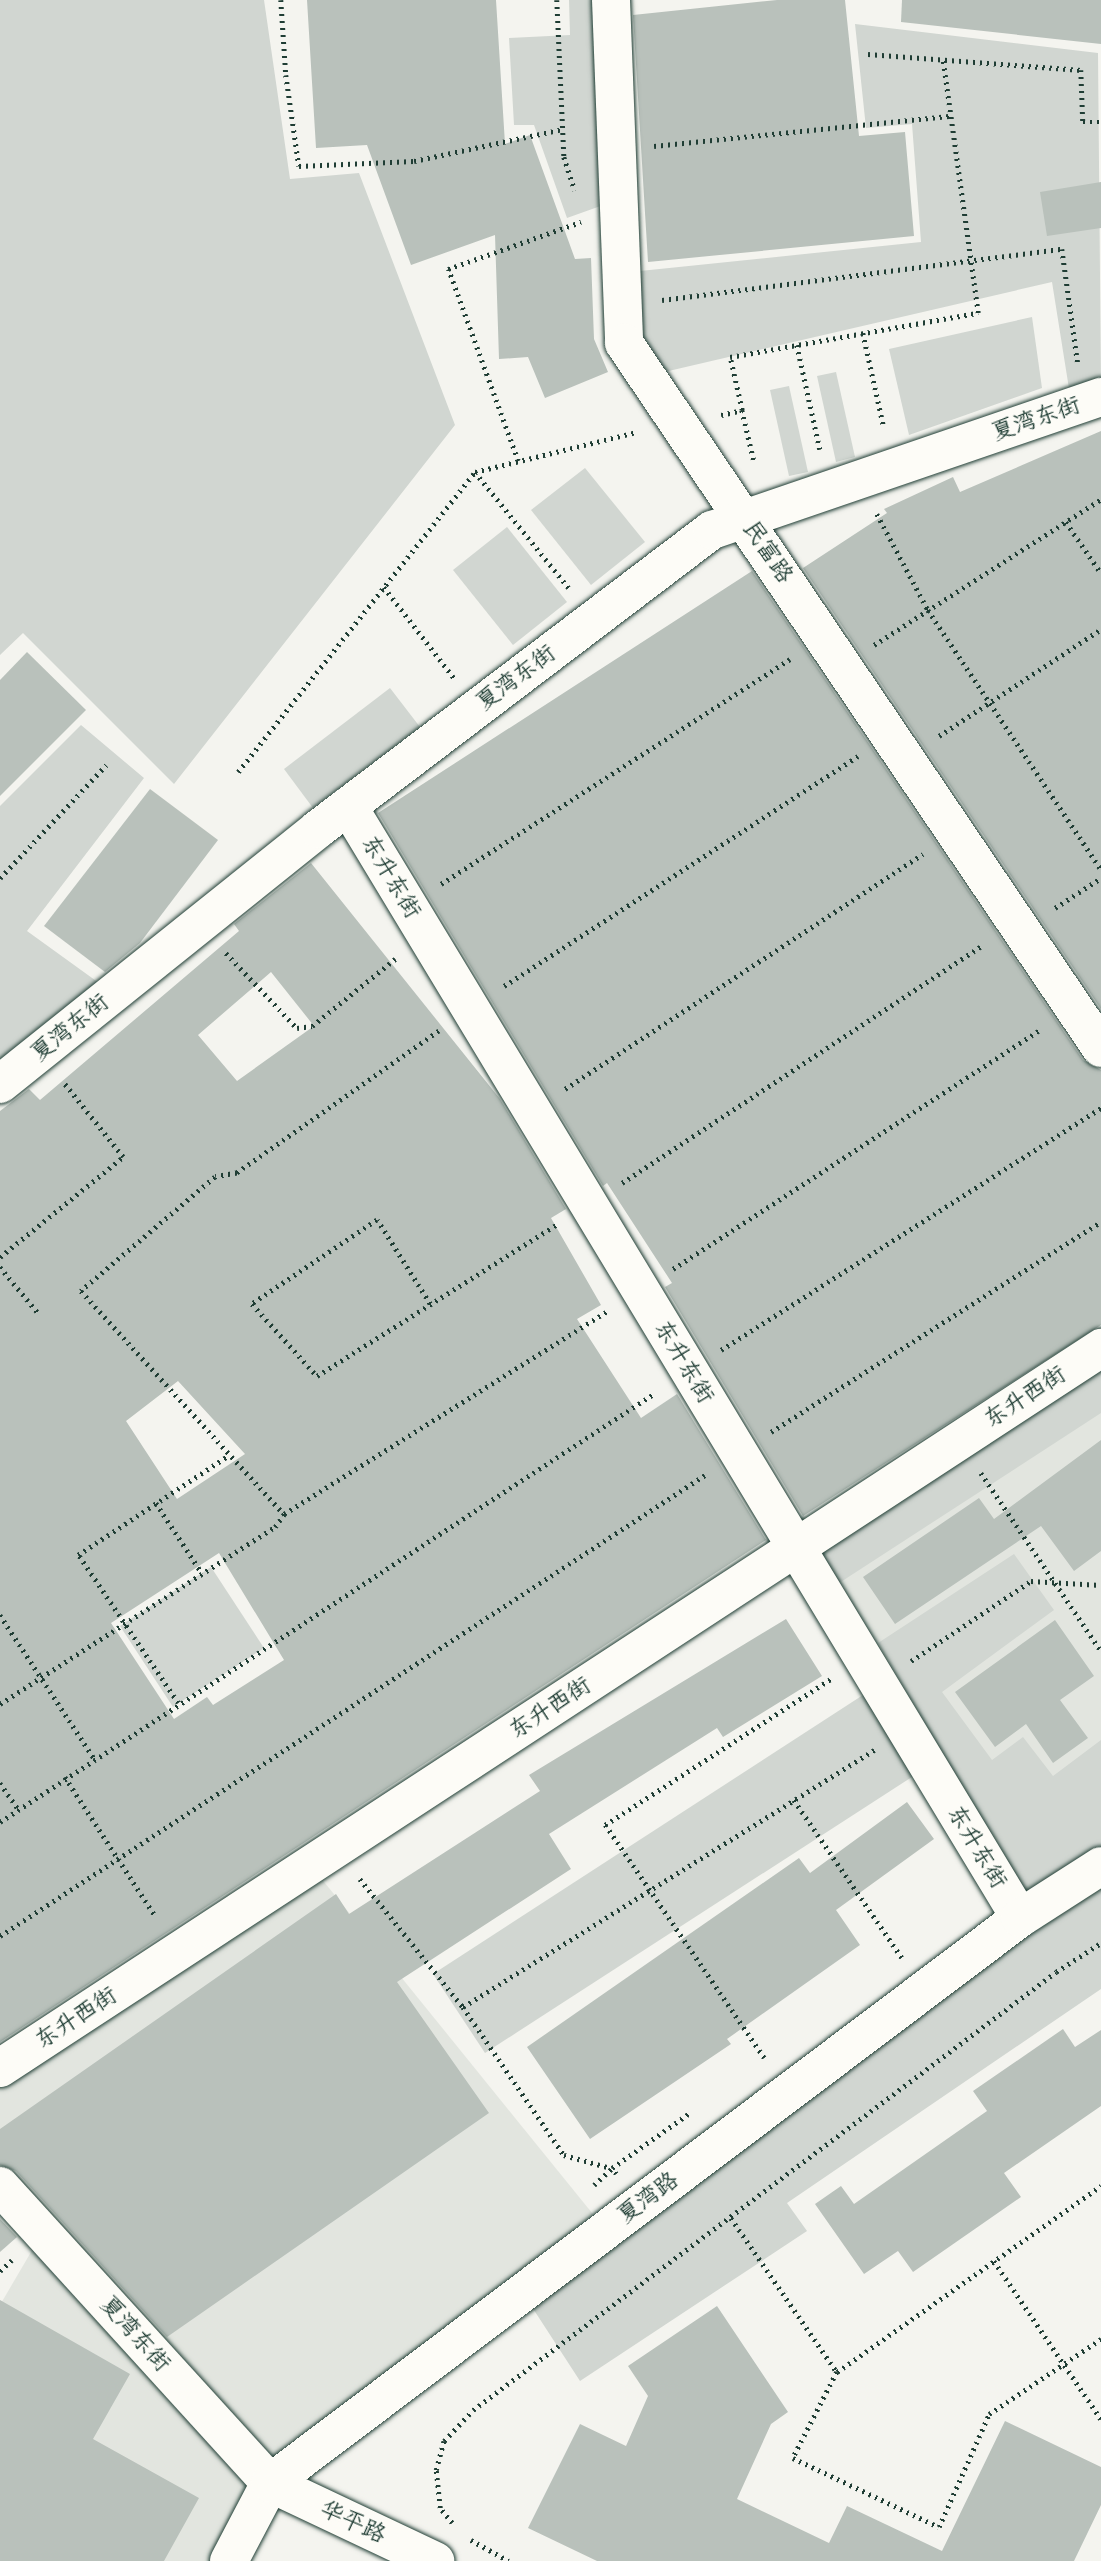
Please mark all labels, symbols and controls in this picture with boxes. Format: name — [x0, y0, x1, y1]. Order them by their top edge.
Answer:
street label: 夏湾东街 — [988, 391, 1084, 447]
street label: 民富路 — [737, 516, 799, 588]
street label: 夏湾东街 — [471, 639, 561, 717]
street label: 东升东街 — [355, 830, 427, 924]
street label: 夏湾东街 — [26, 988, 114, 1068]
street label: 东升东街 — [648, 1315, 720, 1409]
street label: 东升西街 — [979, 1360, 1071, 1434]
street label: 东升西街 — [504, 1671, 596, 1745]
street label: 东升东街 — [941, 1800, 1013, 1894]
street label: 东升西街 — [30, 1981, 122, 2055]
street label: 夏湾路 — [612, 2166, 684, 2230]
street label: 夏湾东街 — [94, 2291, 176, 2377]
street label: 华平路 — [316, 2495, 390, 2549]

